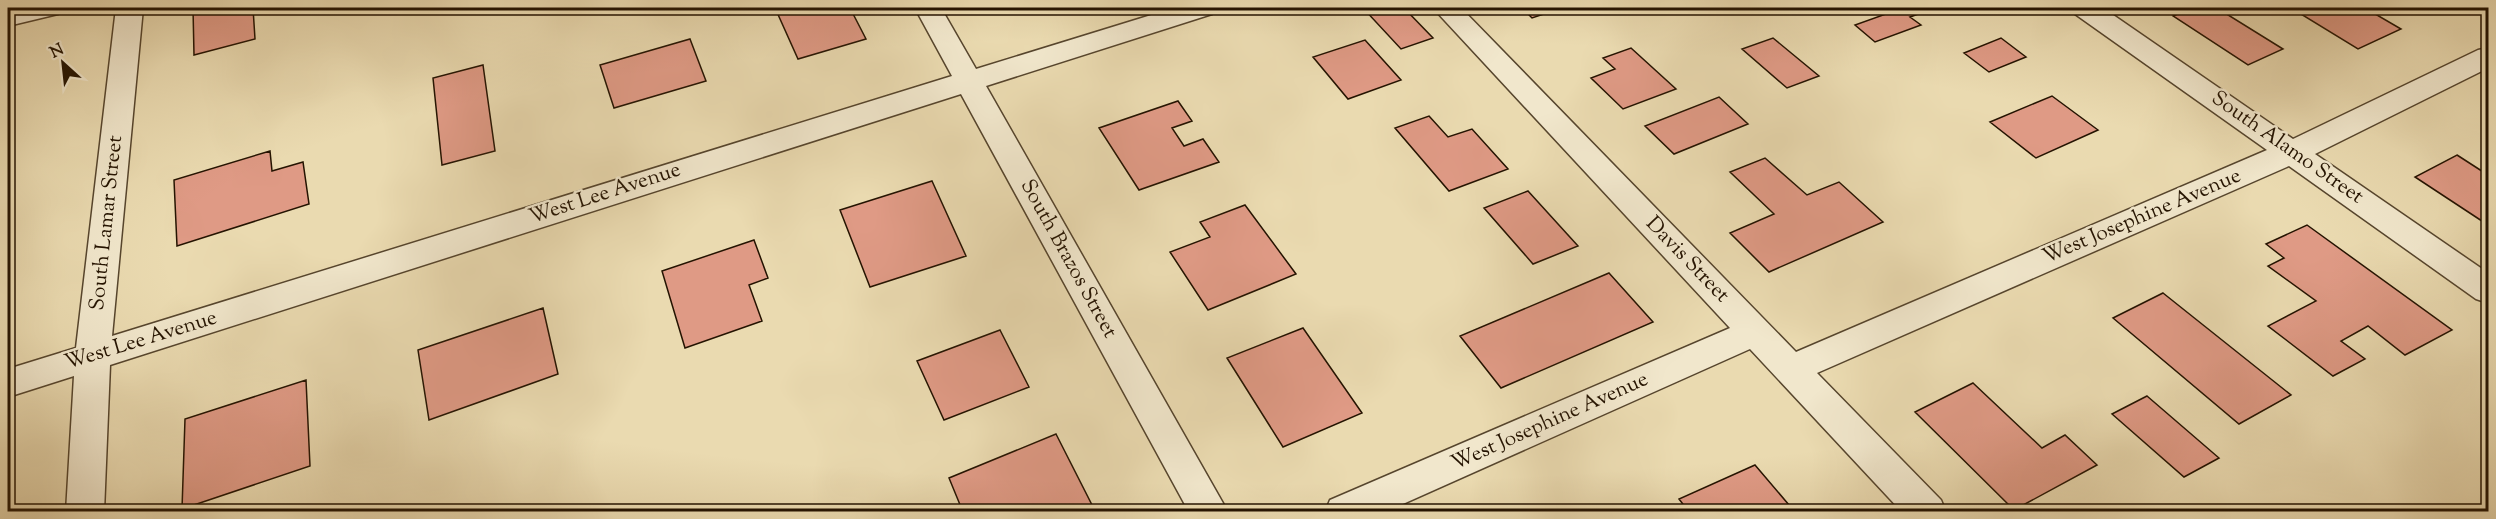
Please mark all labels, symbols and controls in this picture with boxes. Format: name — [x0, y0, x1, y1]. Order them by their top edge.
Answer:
north arrow — [33, 33, 93, 93]
text: N — [46, 39, 68, 65]
street label: South Alamo Street — [2205, 84, 2369, 212]
street label: South Lamar Street — [83, 134, 131, 312]
street label: West Lee Avenue — [525, 155, 685, 233]
street label: West Josephine Avenue — [2038, 162, 2246, 272]
street label: South Brazos Street — [1012, 174, 1124, 344]
street label: Davis Street — [1638, 210, 1736, 310]
street label: West Lee Avenue — [61, 304, 221, 378]
street label: West Josephine Avenue — [1447, 365, 1653, 479]

